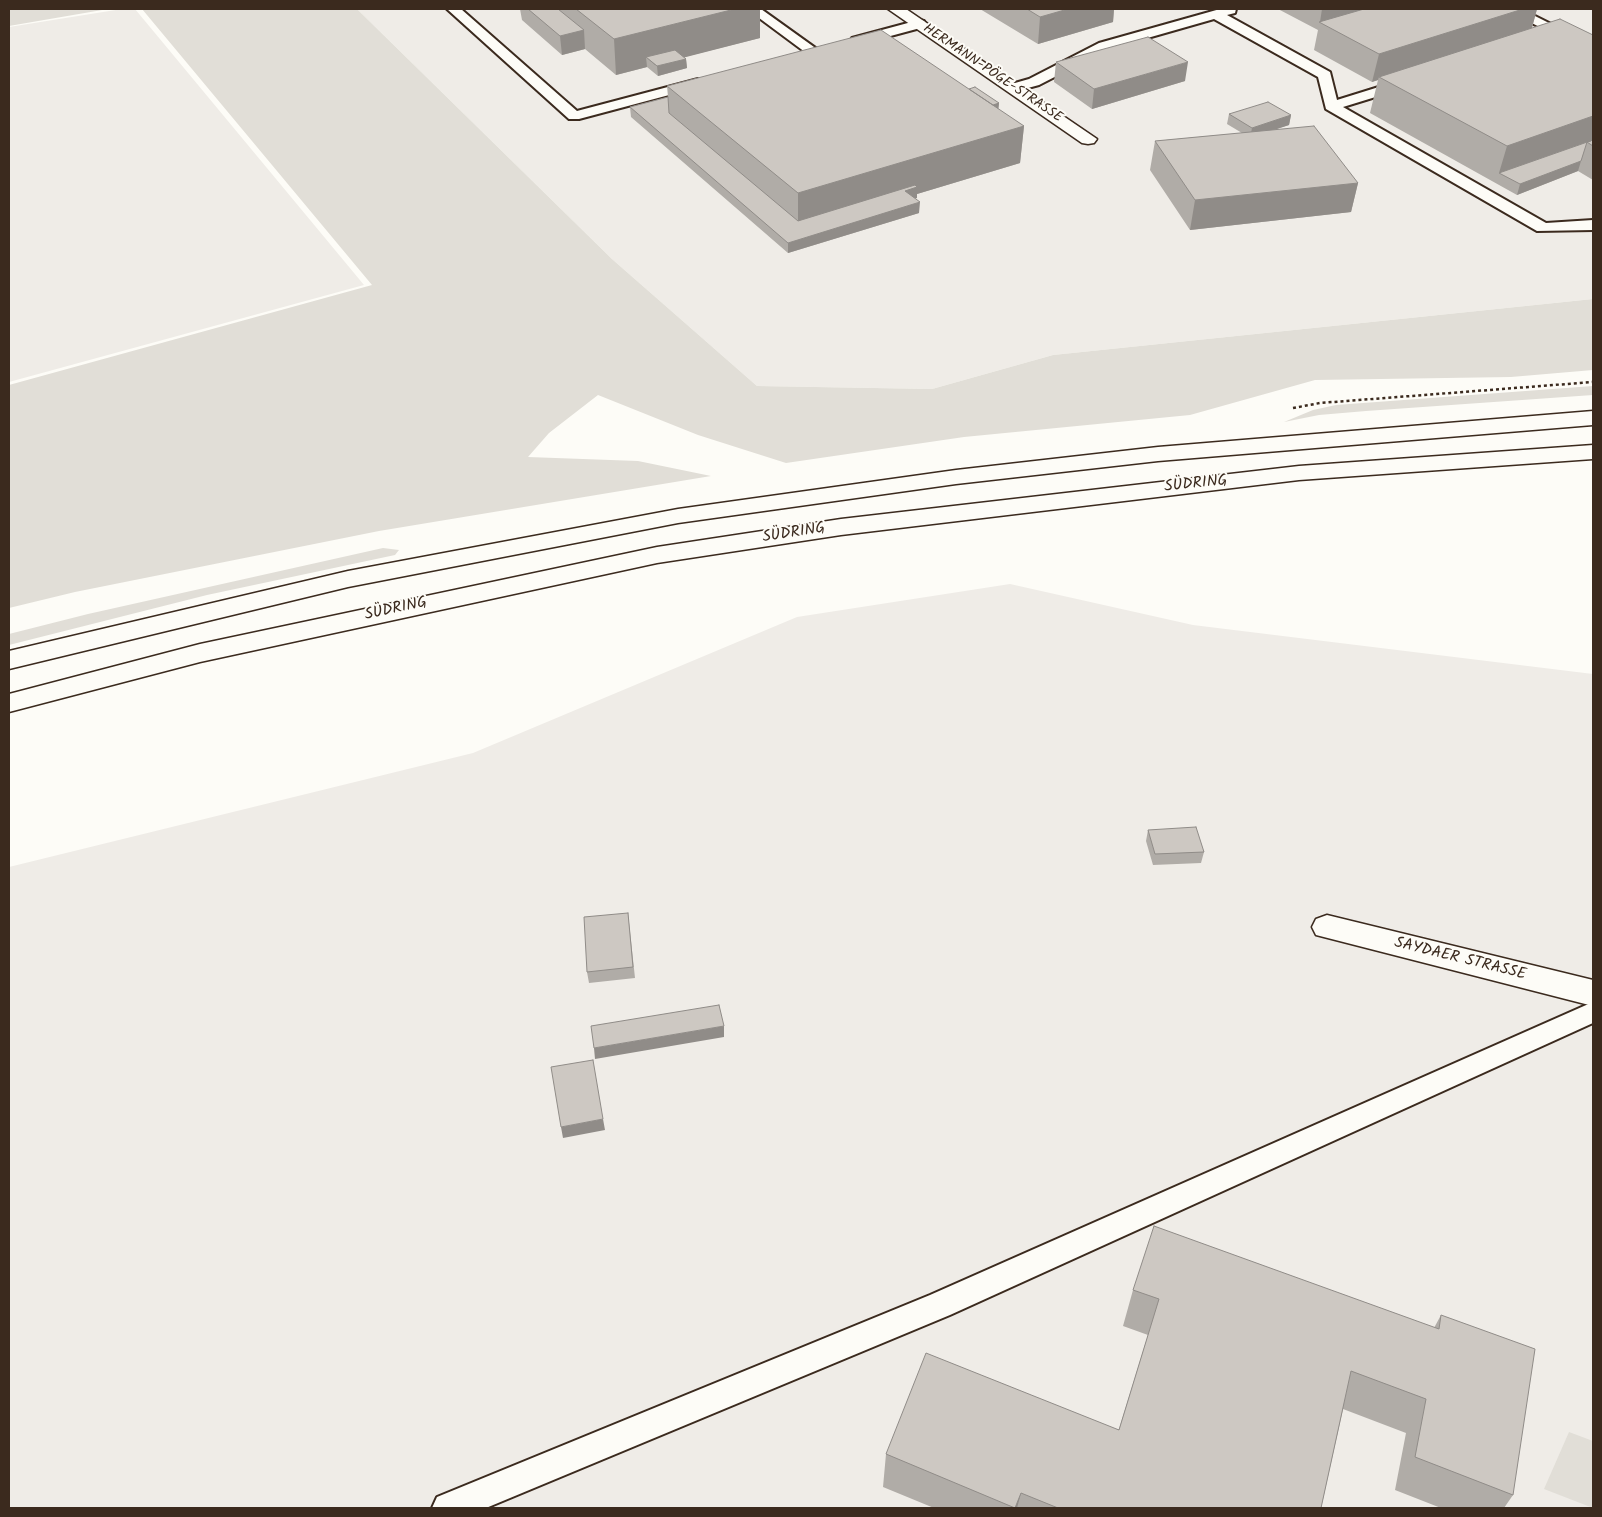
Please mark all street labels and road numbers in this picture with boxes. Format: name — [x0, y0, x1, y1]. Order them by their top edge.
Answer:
street label: HERMANN-PÖGE-STRASSE — [919, 21, 1065, 127]
street label: SÜDRING — [1164, 472, 1228, 498]
street label: SÜDRING — [761, 520, 827, 548]
street label: SÜDRING — [363, 594, 429, 626]
street label: SAYDAER STRASSE — [1392, 934, 1528, 986]

